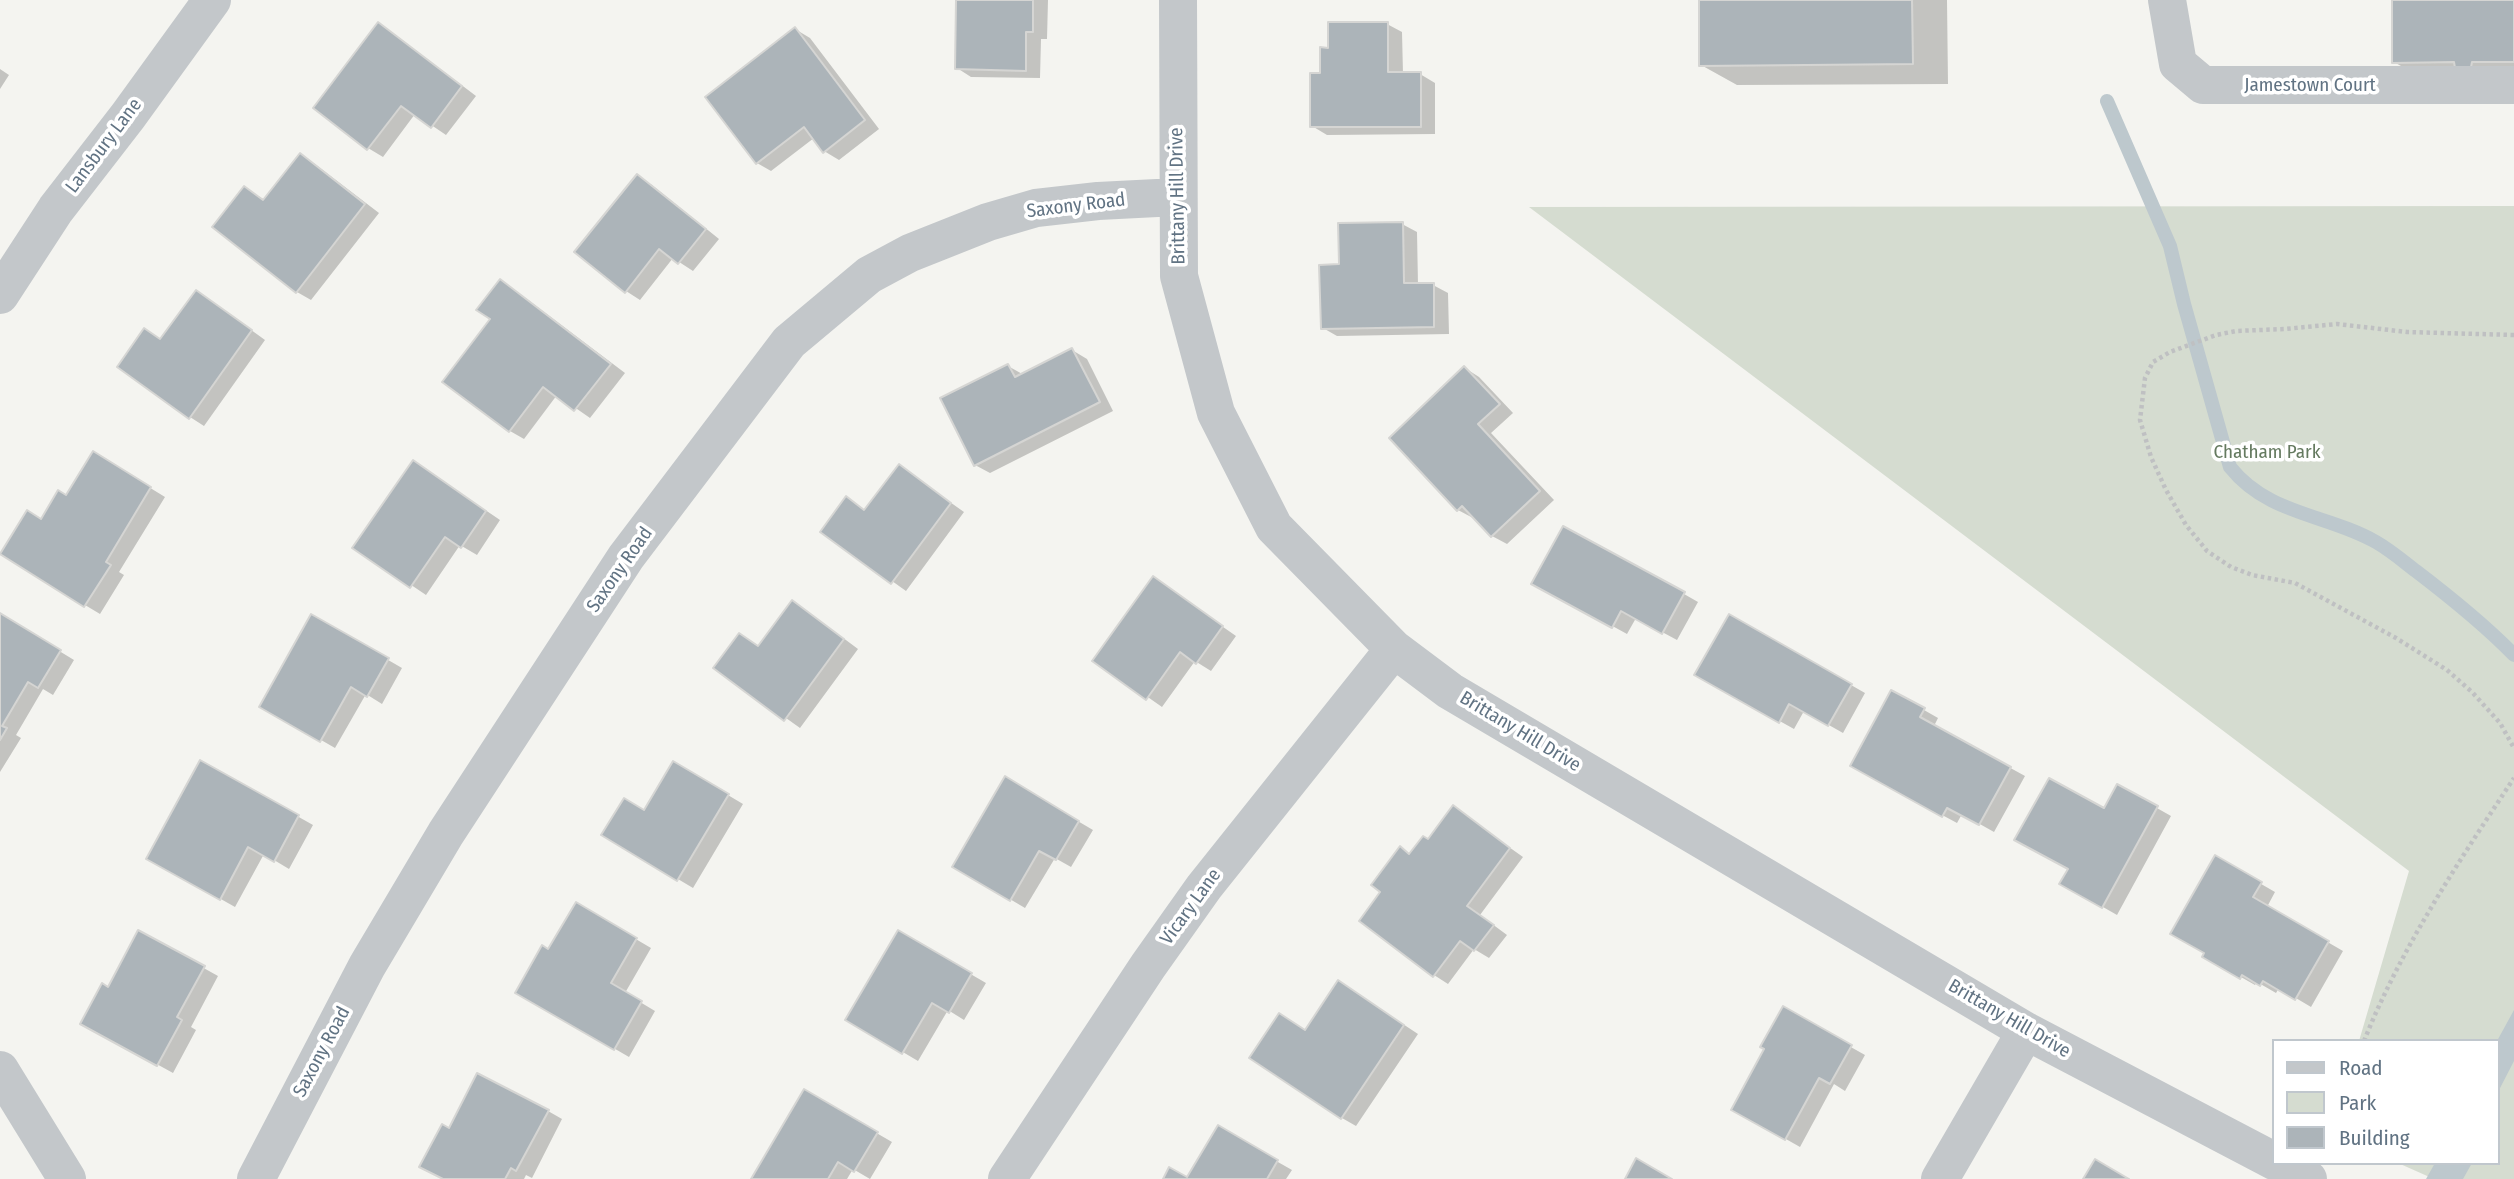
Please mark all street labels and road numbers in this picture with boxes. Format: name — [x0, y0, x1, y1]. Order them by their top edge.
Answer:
street label: Jamestown Court — [2244, 75, 2376, 97]
street label: Lansbury Lane — [61, 94, 147, 198]
street label: Brittany Hill Drive — [1165, 127, 1191, 265]
street label: Saxony Road — [1025, 189, 1127, 223]
street label: Saxony Road — [582, 523, 658, 617]
street label: Brittany Hill Drive — [1455, 687, 1585, 777]
street label: Vicary Lane — [1156, 865, 1226, 949]
street label: Brittany Hill Drive — [1944, 975, 2074, 1063]
street label: Saxony Road — [289, 1003, 355, 1101]

